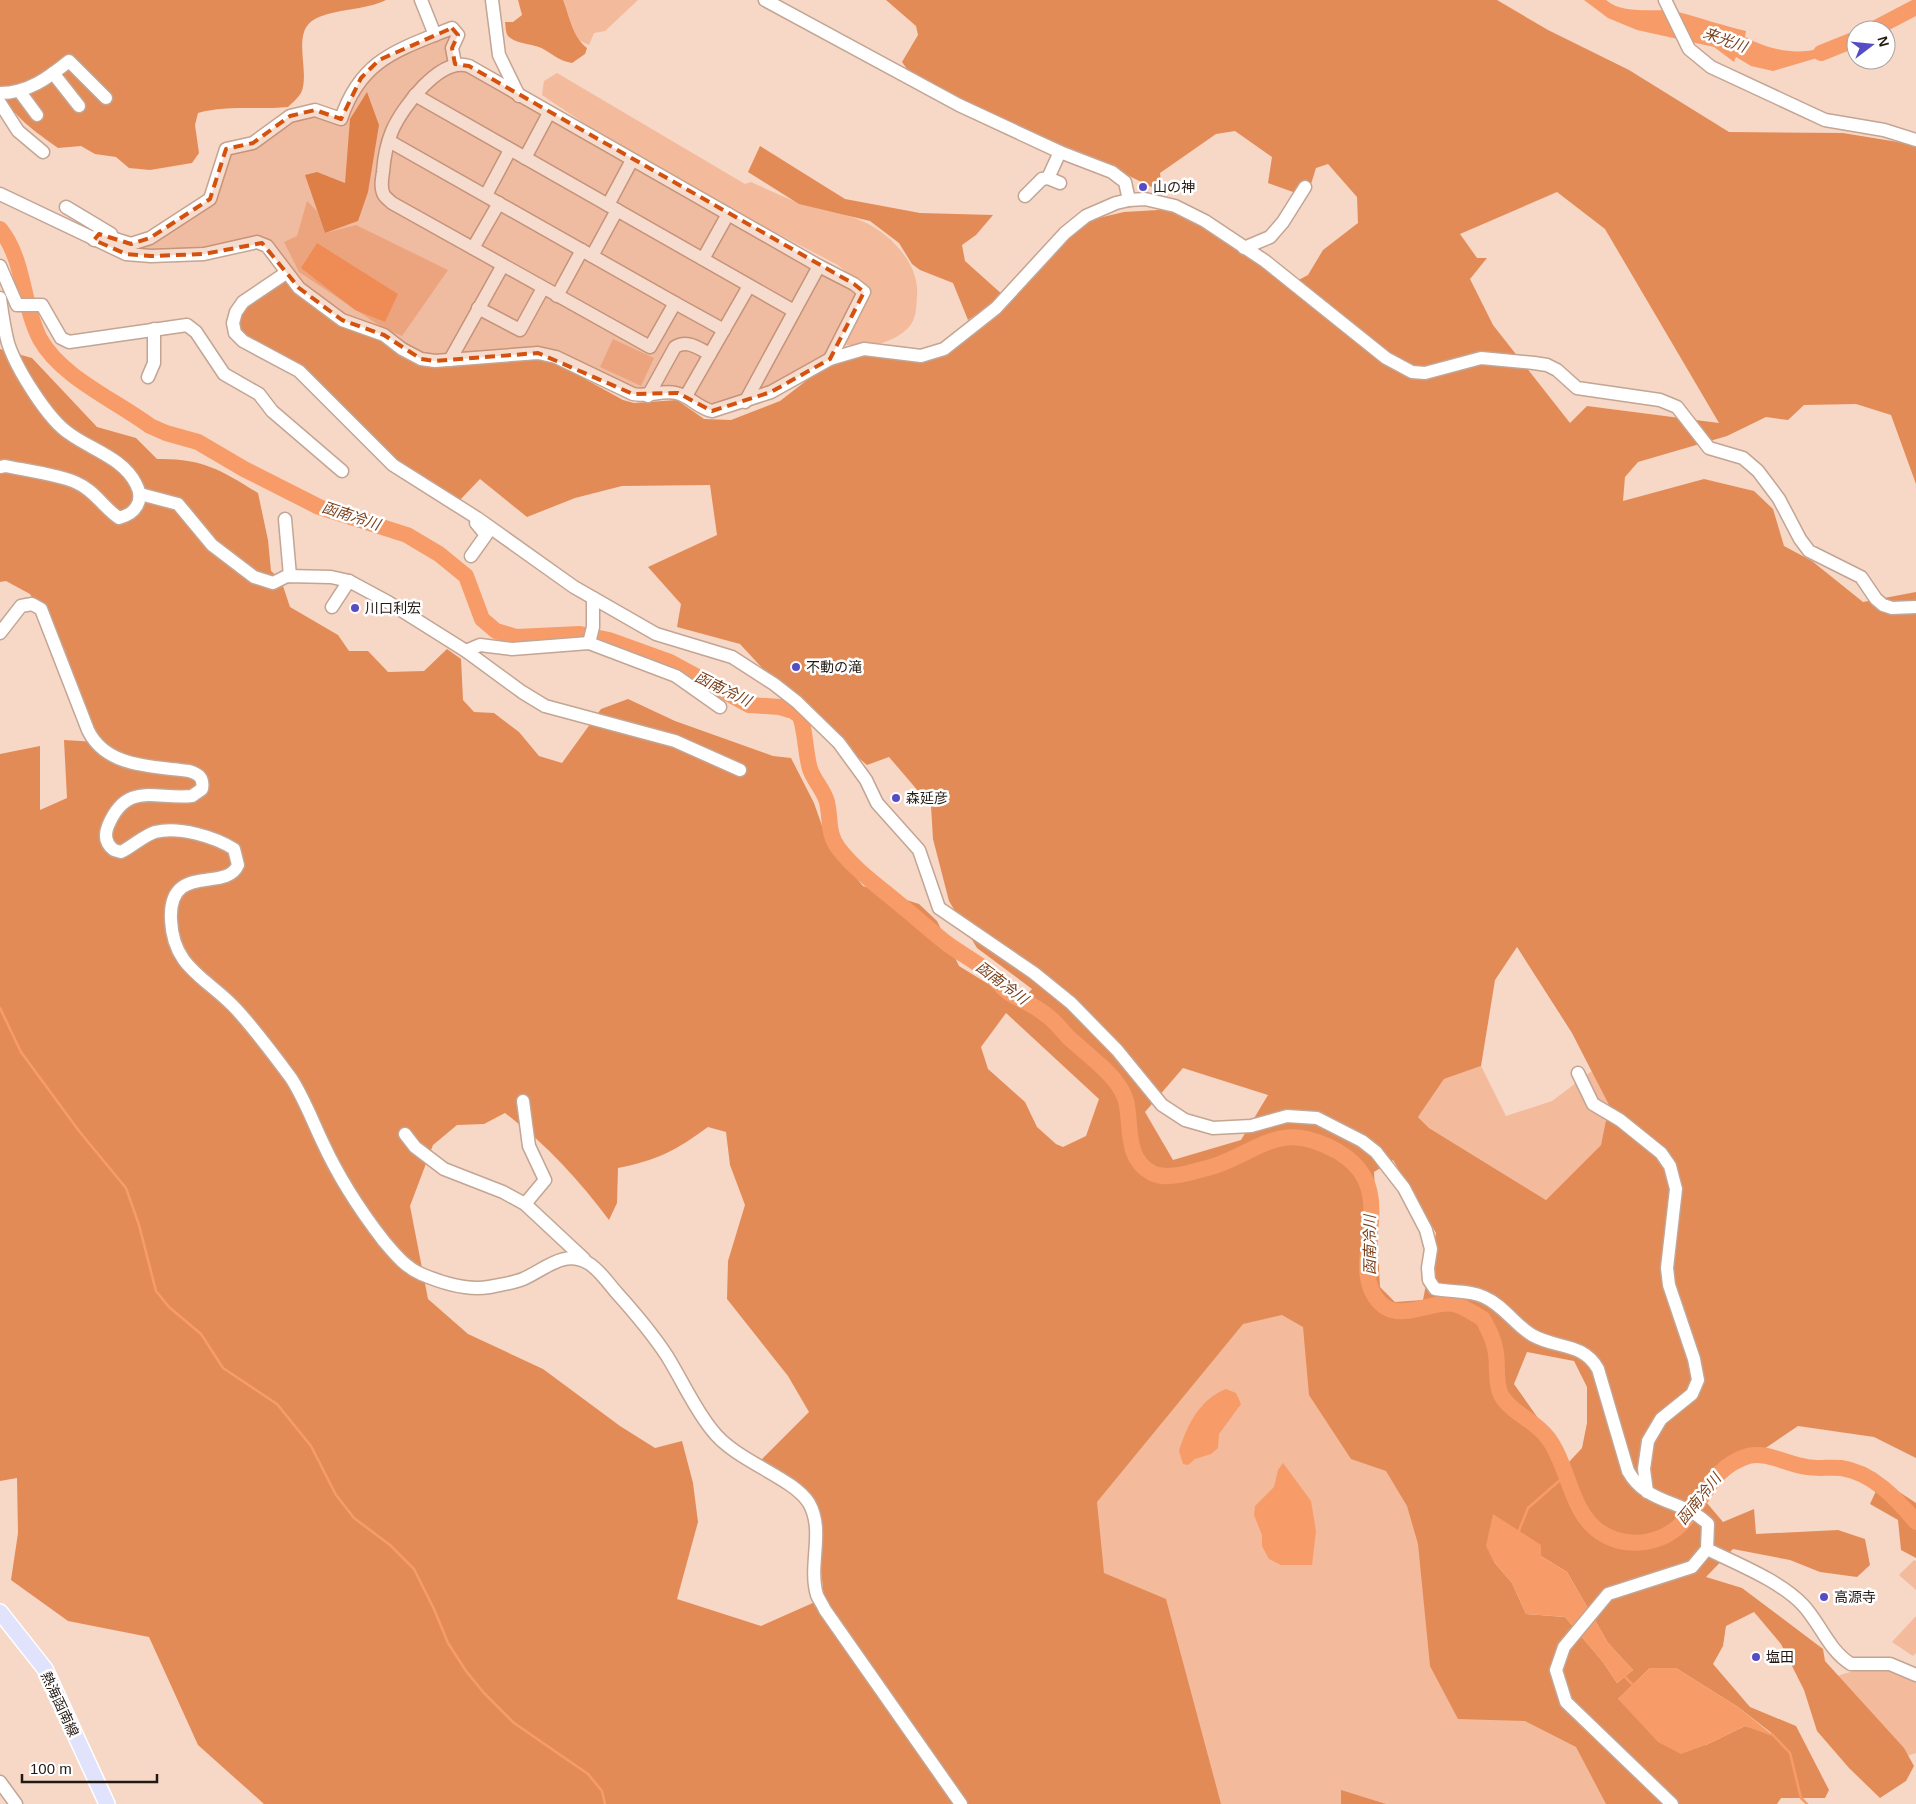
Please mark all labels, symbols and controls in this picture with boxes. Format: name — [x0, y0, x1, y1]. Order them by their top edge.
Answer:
north arrow — [1846, 20, 1896, 70]
water label: 来光川 — [1701, 24, 1751, 56]
text: N — [1874, 34, 1893, 48]
place label: 山の神 — [1153, 179, 1195, 195]
marker: 山の神 — [1137, 181, 1149, 193]
water label: 函南冷川 — [320, 498, 384, 533]
place label: 川口利宏 — [365, 600, 421, 616]
marker: 川口利宏 — [349, 602, 361, 614]
place label: 不動の滝 — [806, 659, 862, 675]
marker: 不動の滝 — [790, 661, 802, 673]
water label: 函南冷川 — [693, 668, 756, 710]
place label: 森延彦 — [906, 790, 948, 806]
marker: 森延彦 — [890, 792, 902, 804]
water label: 函南冷川 — [973, 958, 1033, 1009]
water label: 函南冷川 — [1361, 1213, 1378, 1275]
water label: 函南冷川 — [1673, 1468, 1725, 1527]
place label: 高源寺 — [1834, 1589, 1876, 1605]
marker: 高源寺 — [1818, 1591, 1830, 1603]
place label: 塩田 — [1766, 1649, 1794, 1665]
marker: 塩田 — [1750, 1651, 1762, 1663]
street label: 熱海函南線 — [38, 1669, 82, 1739]
scale bar — [22, 1752, 158, 1784]
text: 100 m — [30, 1760, 72, 1777]

